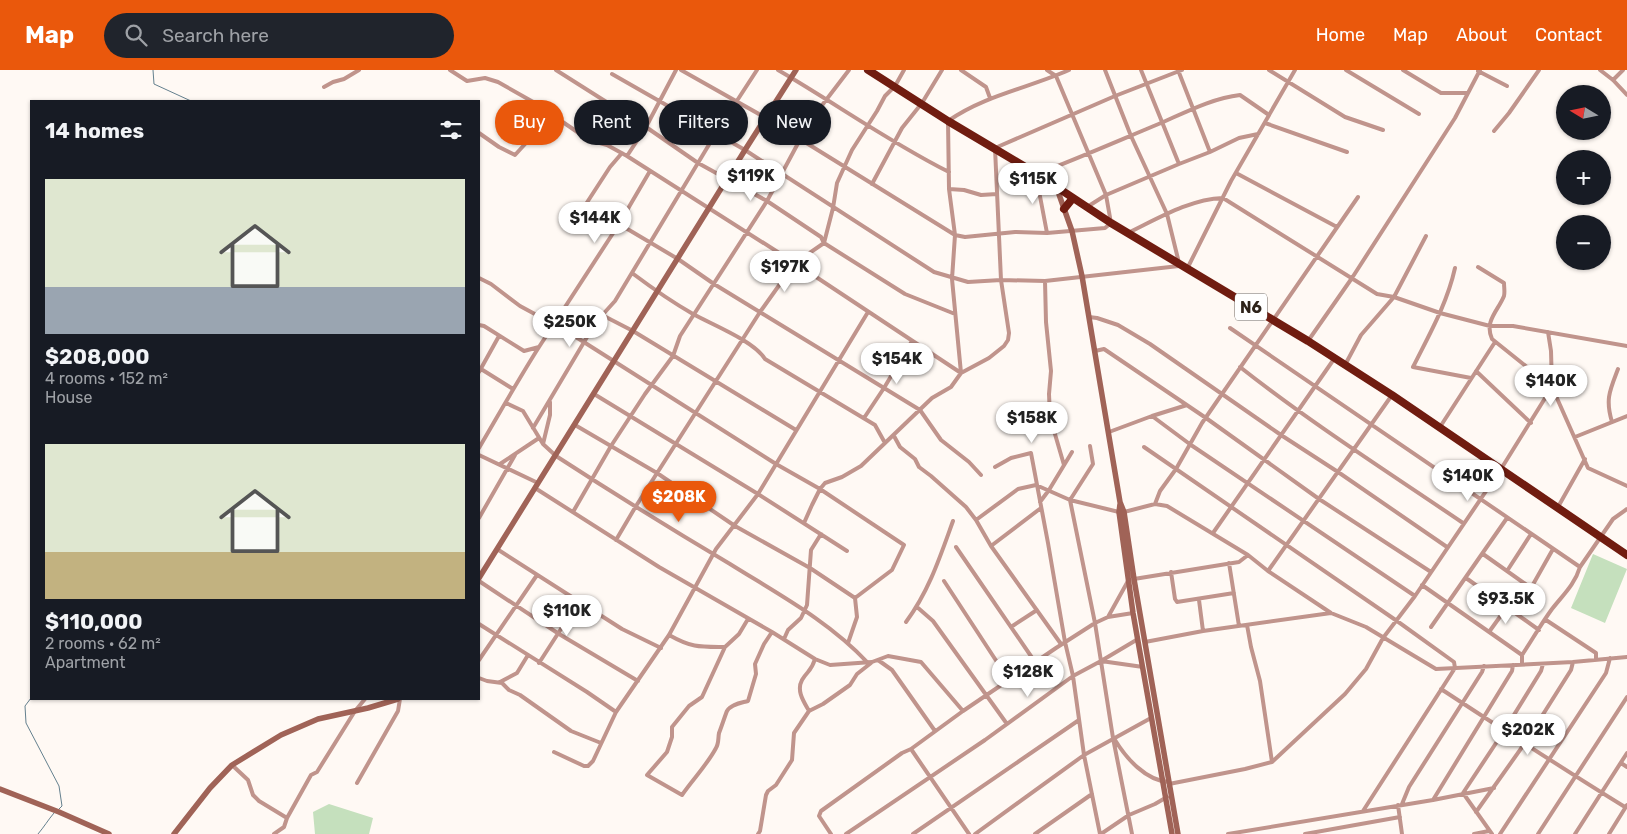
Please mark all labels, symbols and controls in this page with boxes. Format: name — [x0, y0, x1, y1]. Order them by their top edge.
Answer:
search box — [104, 13, 454, 58]
text: Map — [25, 21, 74, 49]
icon: search — [122, 21, 150, 49]
text: Search here — [162, 24, 269, 47]
text: Home — [1316, 24, 1365, 46]
text: Map — [1393, 24, 1428, 46]
text: About — [1456, 24, 1507, 46]
text: Contact — [1535, 24, 1602, 46]
north arrow — [1556, 85, 1611, 140]
map controls — [1556, 85, 1611, 270]
chip: Buy — [495, 100, 564, 145]
chip: Rent — [574, 100, 649, 145]
chip: Filters — [659, 100, 748, 145]
chip: New — [758, 100, 831, 145]
icon: filters — [437, 116, 465, 144]
text: 14 homes — [45, 118, 144, 143]
button: + — [1556, 150, 1611, 205]
pin: $119K — [716, 160, 786, 202]
pin: $115K — [998, 162, 1068, 205]
text: $119K — [727, 166, 775, 185]
text: $115K — [1009, 169, 1057, 188]
pin: $144K — [560, 202, 630, 244]
text: $144K — [569, 208, 621, 227]
icon: home — [210, 211, 300, 301]
button: − — [1556, 215, 1611, 270]
pin: $197K — [750, 250, 820, 293]
text: $197K — [761, 257, 809, 276]
road number: N6 — [1235, 293, 1267, 320]
pin: $250K — [535, 306, 605, 348]
text: $250K — [544, 312, 596, 331]
pin: $154K — [862, 342, 932, 385]
text: $208,000 — [45, 344, 150, 369]
text: $154K — [872, 349, 922, 368]
pin: $140K — [1516, 364, 1586, 407]
text: 4 rooms · 152 m² — [45, 369, 168, 388]
text: $140K — [1525, 371, 1577, 390]
text: House — [45, 388, 92, 407]
pin: $158K — [997, 402, 1067, 444]
text: $158K — [1007, 408, 1057, 427]
pin: $140K — [1433, 460, 1503, 502]
text: $140K — [1442, 466, 1494, 485]
icon: home — [210, 476, 300, 566]
pin: $208K — [644, 480, 714, 523]
text: $208K — [652, 487, 706, 506]
pin: $93.5K — [1465, 582, 1547, 625]
text: $93.5K — [1478, 589, 1534, 608]
pin: $110K — [532, 594, 602, 637]
text: $110K — [543, 601, 591, 620]
text: $110,000 — [45, 609, 143, 634]
text: 2 rooms · 62 m² — [45, 634, 161, 653]
text: Apartment — [45, 653, 125, 672]
pin: $128K — [993, 656, 1063, 698]
text: $128K — [1003, 662, 1053, 681]
pin: $202K — [1493, 714, 1563, 756]
text: $202K — [1502, 720, 1554, 739]

